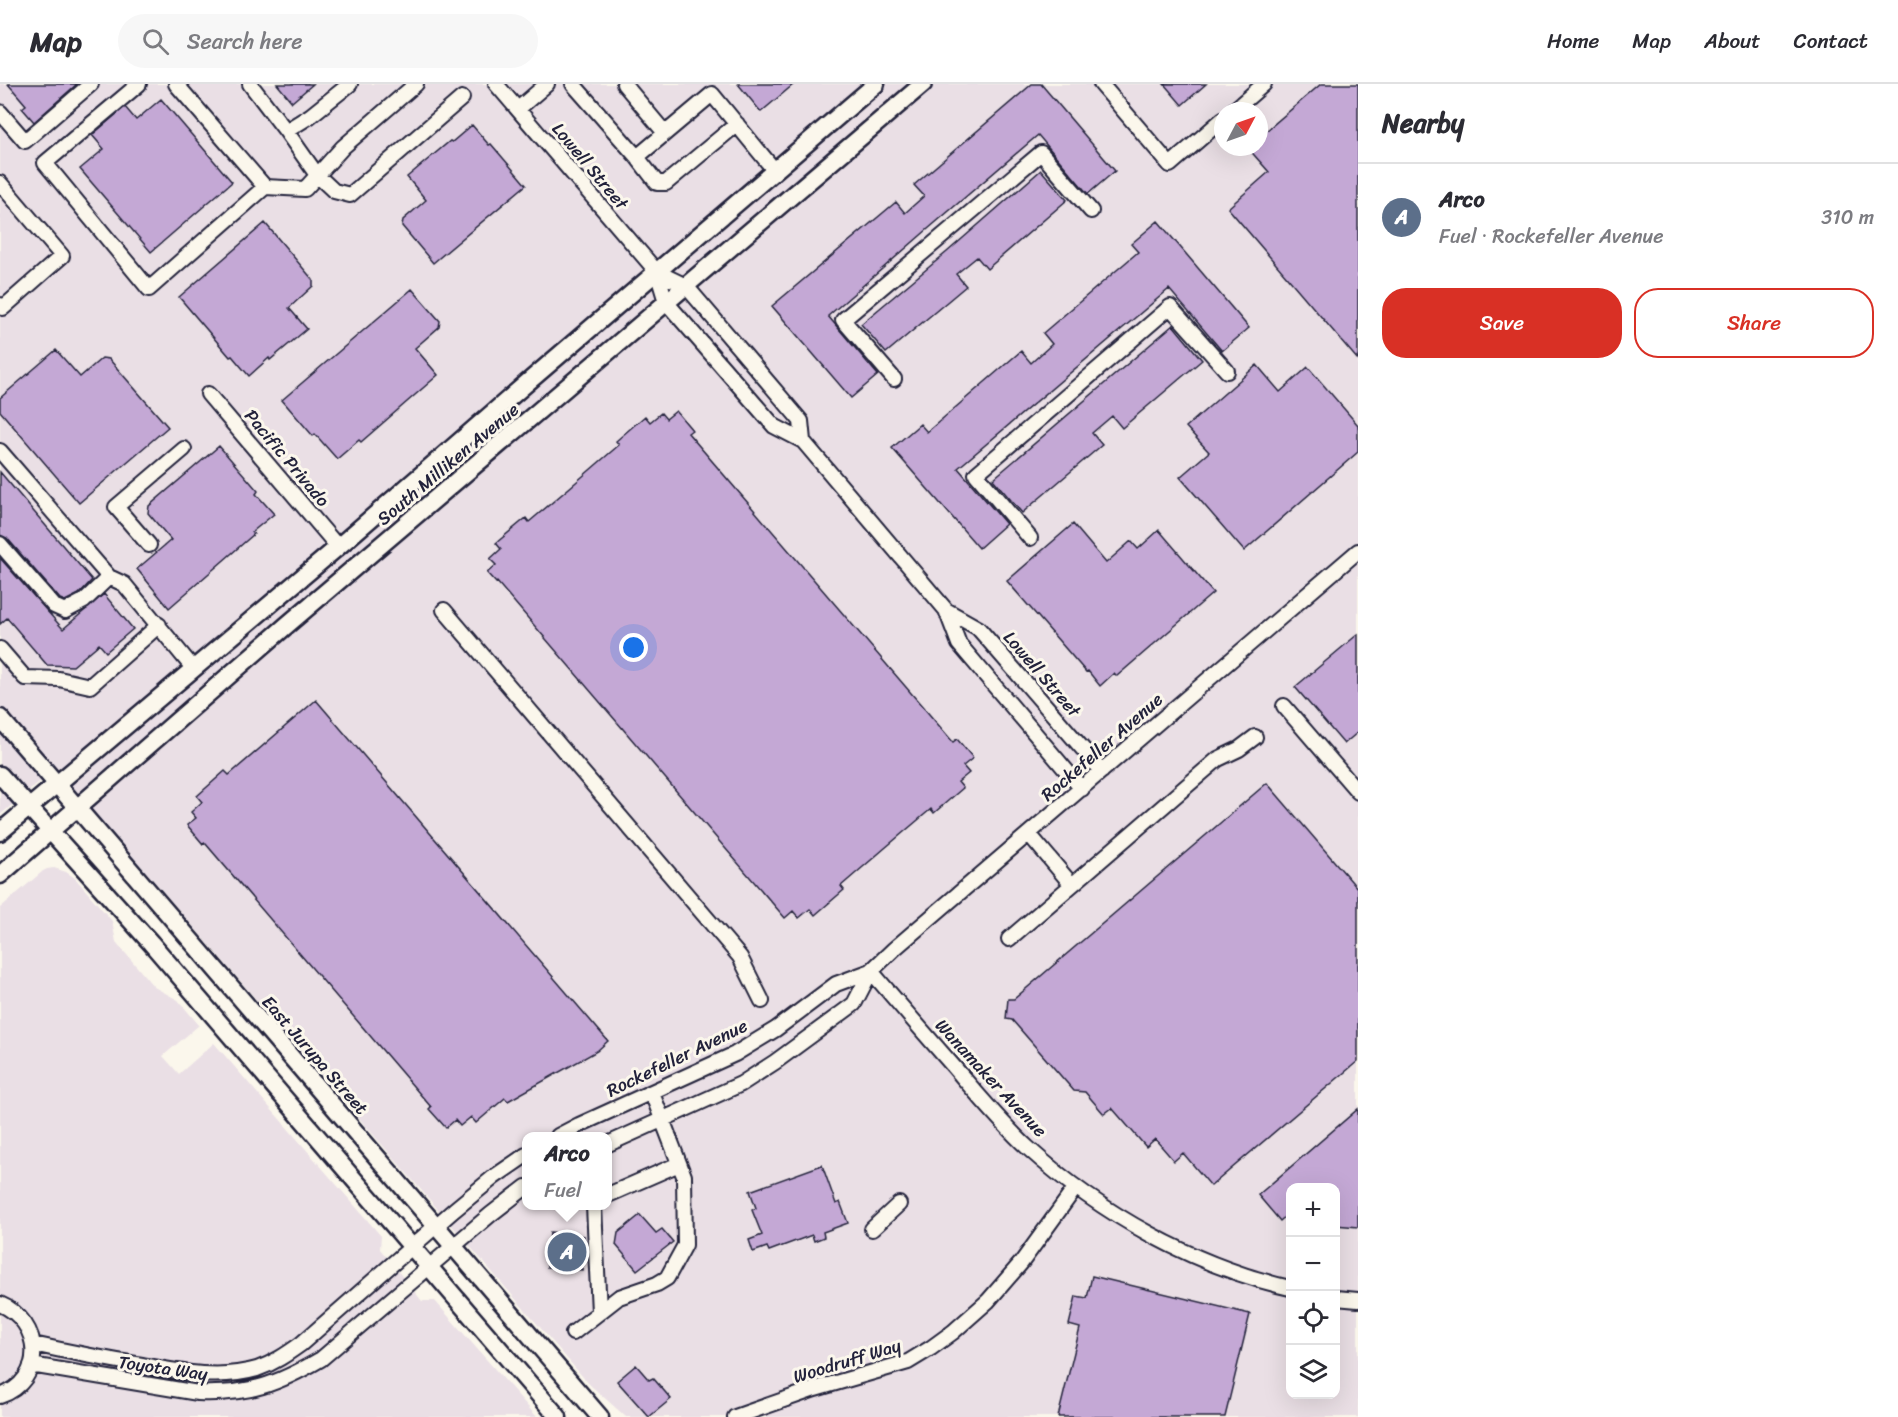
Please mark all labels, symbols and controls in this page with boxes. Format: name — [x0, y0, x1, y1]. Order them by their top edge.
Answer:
search box — [118, 14, 538, 68]
text: Map — [30, 17, 82, 66]
text: Search here — [187, 22, 303, 61]
text: Home — [1547, 22, 1599, 60]
text: Map — [1632, 22, 1671, 60]
text: About — [1704, 22, 1761, 60]
text: Contact — [1794, 22, 1868, 60]
icon: search — [139, 25, 172, 58]
text: Nearby — [1382, 100, 1464, 146]
north arrow — [1214, 102, 1268, 156]
street label: Lowell Street — [544, 115, 637, 218]
text: Arco — [1439, 180, 1485, 219]
text: A — [1395, 200, 1408, 235]
text: 310 m — [1821, 200, 1874, 235]
text: Fuel · Rockefeller Avenue — [1439, 219, 1663, 254]
button: Save — [1382, 288, 1622, 358]
button: Share — [1634, 288, 1874, 358]
street label: South Milliken Avenue — [369, 394, 527, 534]
street label: Pacific Privado — [236, 402, 338, 514]
street label: Lowell Street — [995, 623, 1089, 725]
your location — [619, 633, 648, 662]
street label: Rockefeller Avenue — [1033, 684, 1171, 810]
street label: East Jurupa Street — [254, 988, 377, 1122]
street label: Rockefeller Avenue — [601, 1010, 753, 1106]
street label: Wanamaker Avenue — [927, 1011, 1055, 1145]
popup — [522, 1132, 612, 1210]
text: Arco — [544, 1134, 590, 1173]
text: Fuel — [544, 1173, 582, 1208]
map controls — [1286, 1183, 1340, 1399]
button: + — [1286, 1183, 1340, 1237]
pin: A — [548, 1230, 586, 1274]
button: − — [1286, 1237, 1340, 1291]
button: locate — [1286, 1291, 1340, 1345]
street label: Woodruff Way — [789, 1329, 906, 1393]
button: layers — [1286, 1345, 1340, 1399]
street label: Toyota Way — [116, 1346, 210, 1390]

